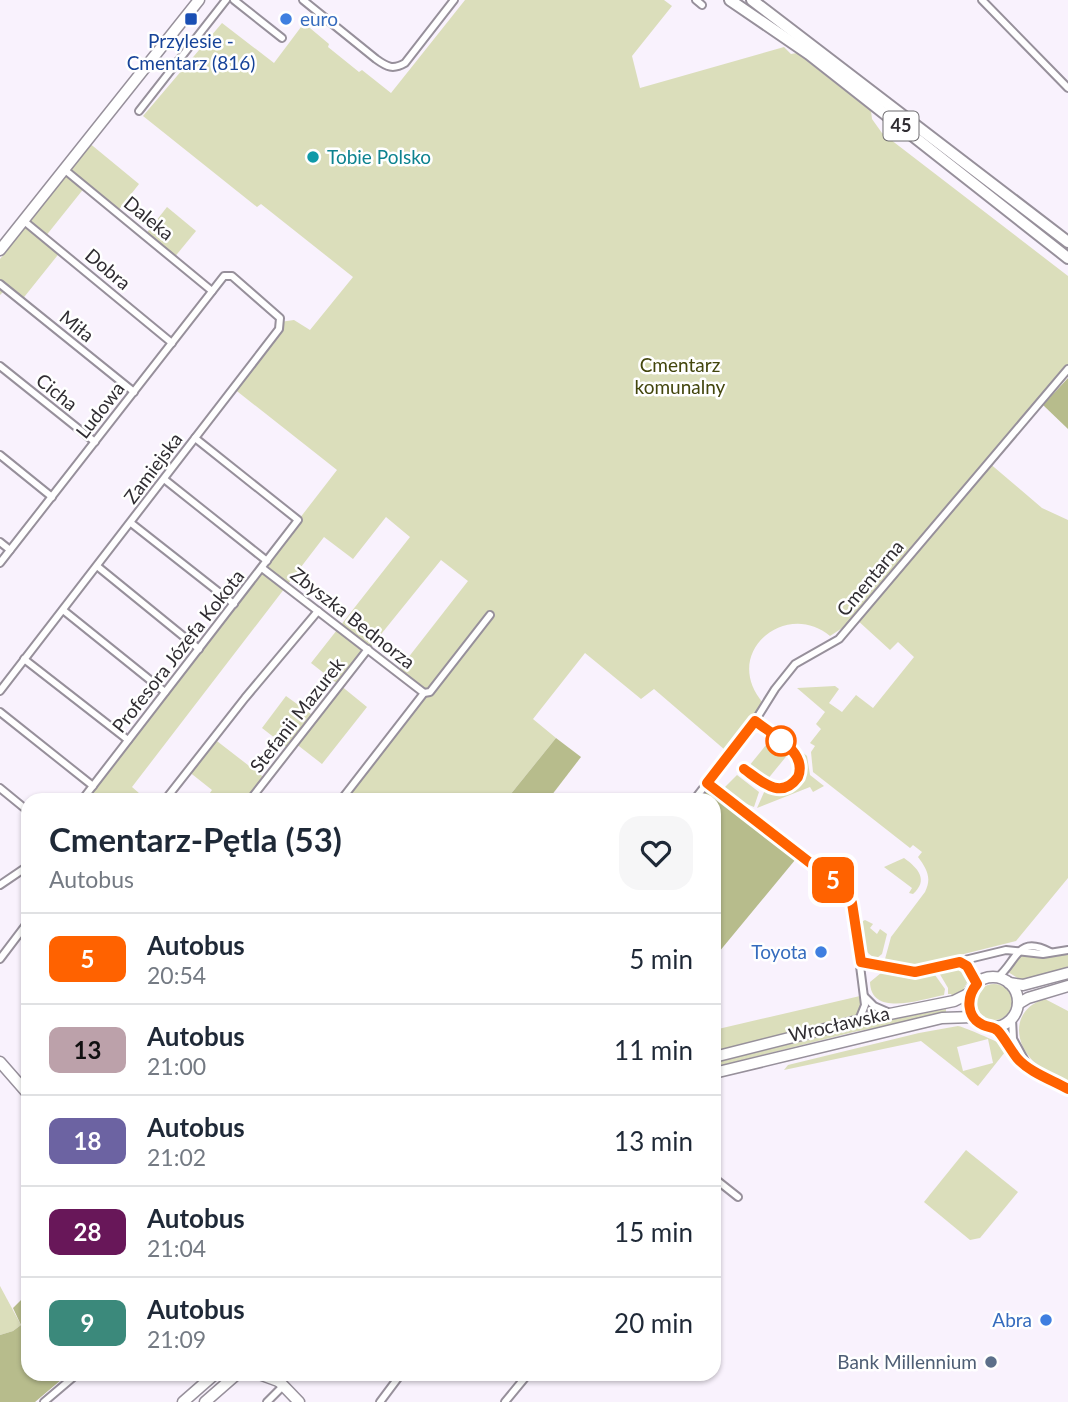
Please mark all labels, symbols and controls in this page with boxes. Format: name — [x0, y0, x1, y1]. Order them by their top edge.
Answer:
place label: euro — [300, 7, 338, 30]
marker: Przylesie - Cmentarz (816) — [183, 11, 199, 27]
marker: euro — [278, 11, 294, 27]
place label: Przylesie - Cmentarz (816) — [127, 29, 255, 74]
road number: 45 — [884, 112, 918, 140]
place label: Tobie Polsko — [327, 145, 431, 168]
marker: Tobie Polsko — [305, 149, 321, 165]
street label: Daleka — [120, 191, 179, 245]
street label: Dobra — [81, 243, 136, 294]
street label: Miła — [56, 305, 99, 346]
park label: Cmentarz komunalny — [635, 353, 726, 398]
street label: Cicha — [32, 368, 83, 415]
street label: Ludowa — [70, 377, 129, 443]
street label: Zamiejska — [118, 428, 187, 508]
street label: Cmentarna — [831, 535, 908, 620]
street label: Zbyszka Bednorza — [287, 562, 420, 673]
street label: Profesora Józefa Kokota — [107, 565, 248, 737]
street label: Stefanii Mazurek — [245, 652, 349, 777]
unlabelled marker — [766, 726, 796, 756]
button: heart — [619, 816, 693, 890]
text: Cmentarz-Pętla (53) — [49, 819, 342, 859]
line badge: 5 — [810, 857, 856, 903]
text: Autobus — [49, 865, 134, 893]
text: 5 — [826, 865, 840, 894]
text: Autobus — [147, 929, 245, 961]
place label: Toyota — [751, 940, 807, 963]
text: 5 min — [629, 943, 693, 975]
text: 5 — [81, 944, 94, 973]
marker: Toyota — [813, 944, 829, 960]
text: 20:54 — [147, 961, 206, 989]
street label: Wrocławska — [786, 1001, 891, 1046]
text: Autobus — [147, 1020, 245, 1052]
text: 11 min — [614, 1034, 693, 1066]
text: 13 — [74, 1035, 101, 1064]
text: 21:00 — [147, 1052, 206, 1080]
text: Autobus — [147, 1111, 245, 1143]
text: 13 min — [614, 1125, 693, 1157]
text: 18 — [74, 1126, 101, 1155]
text: 21:02 — [147, 1143, 206, 1171]
text: Autobus — [147, 1202, 245, 1234]
text: 15 min — [614, 1216, 693, 1248]
text: 28 — [74, 1217, 101, 1246]
text: 21:04 — [147, 1234, 206, 1262]
text: Autobus — [147, 1293, 245, 1325]
text: 20 min — [614, 1307, 693, 1339]
text: 9 — [81, 1308, 94, 1337]
place label: Abra — [992, 1308, 1032, 1331]
marker: Abra — [1038, 1312, 1054, 1328]
text: 21:09 — [147, 1325, 206, 1353]
place label: Bank Millennium — [837, 1350, 977, 1373]
marker: Bank Millennium — [983, 1354, 999, 1370]

